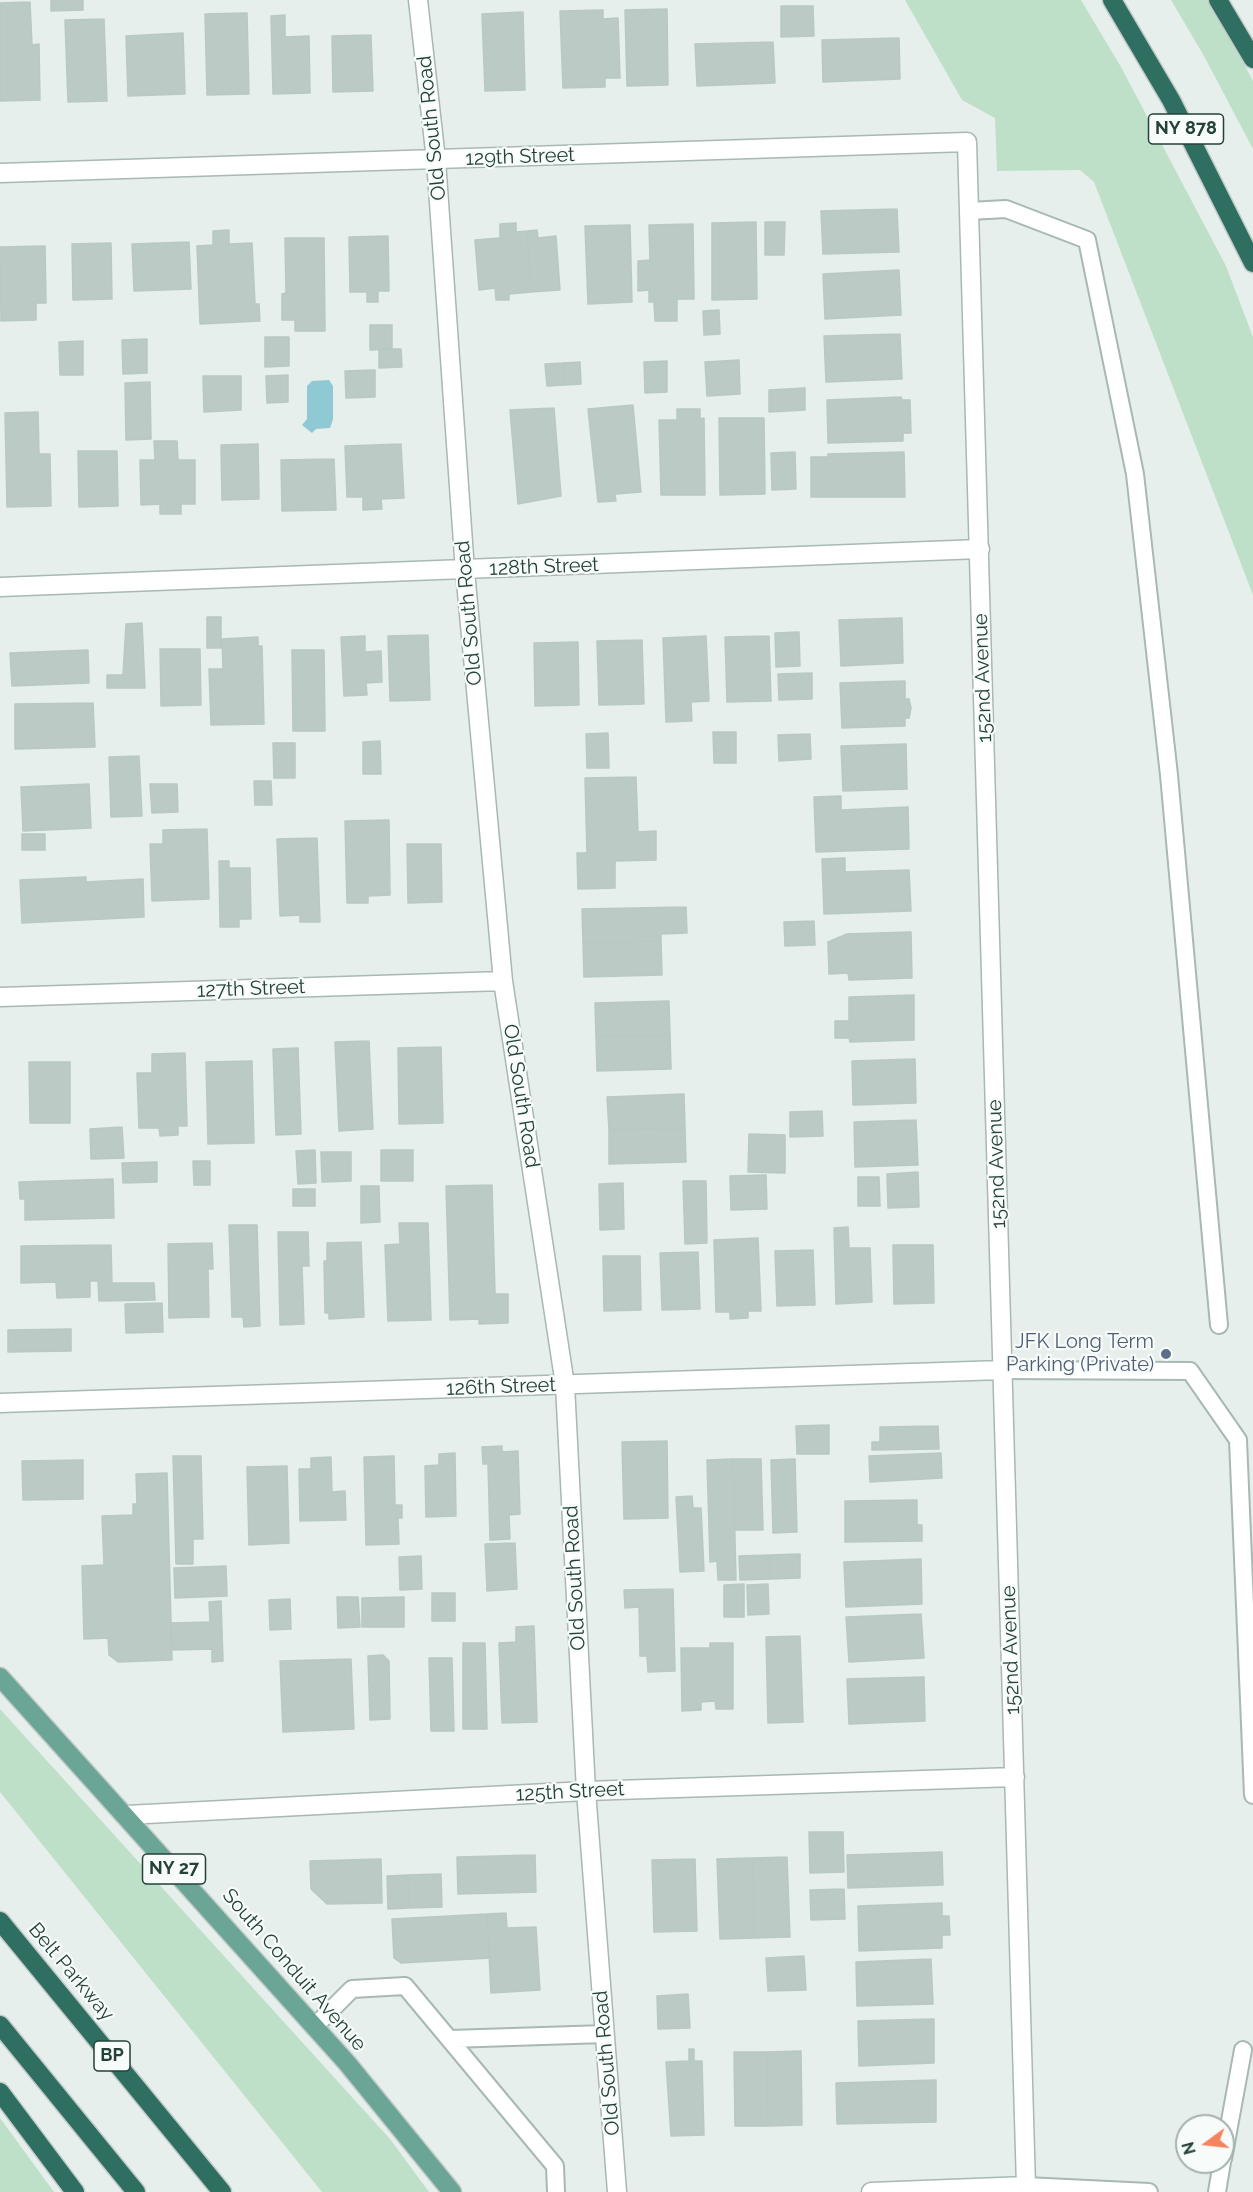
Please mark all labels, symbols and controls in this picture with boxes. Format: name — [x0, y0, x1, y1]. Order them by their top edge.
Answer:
street label: Old South Road — [412, 54, 452, 202]
road number: NY 878 — [1148, 114, 1224, 144]
street label: 129th Street — [465, 143, 575, 171]
street label: Old South Road — [451, 540, 487, 686]
street label: 128th Street — [489, 553, 599, 581]
street label: 152nd Avenue — [969, 613, 997, 743]
street label: 127th Street — [196, 975, 306, 1003]
street label: Old South Road — [498, 1022, 544, 1170]
street label: 152nd Avenue — [983, 1099, 1011, 1229]
place label: JFK Long Term Parking (Private) — [1006, 1330, 1154, 1377]
marker: JFK Long Term Parking (Private) — [1159, 1347, 1173, 1361]
street label: 126th Street — [446, 1373, 556, 1401]
street label: Old South Road — [559, 1505, 591, 1651]
street label: 152nd Avenue — [997, 1585, 1025, 1715]
street label: 125th Street — [515, 1777, 625, 1807]
road number: NY 27 — [142, 1854, 206, 1884]
street label: South Conduit Avenue — [217, 1884, 371, 2056]
street label: Belt Parkway — [23, 1918, 119, 2026]
street label: Old South Road — [589, 1990, 625, 2136]
road number: BP — [94, 2041, 130, 2071]
north arrow — [1175, 2114, 1235, 2174]
text: N — [1178, 2140, 1200, 2157]

